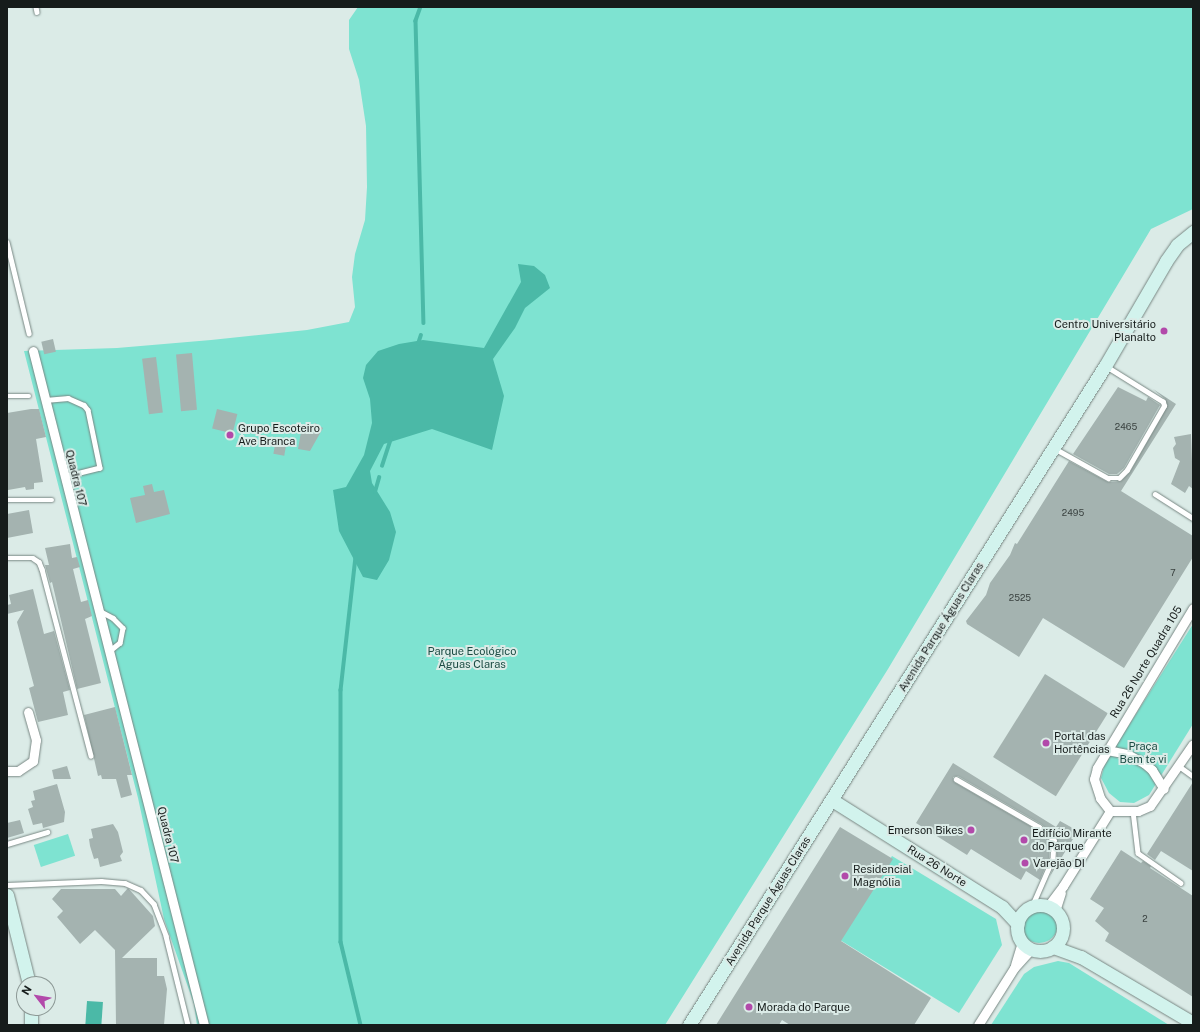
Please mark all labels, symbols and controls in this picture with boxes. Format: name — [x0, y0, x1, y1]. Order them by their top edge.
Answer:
place label: Centro Universitário Planalto — [1054, 318, 1156, 344]
marker: Centro Universitário Planalto — [1159, 326, 1169, 336]
place label: Grupo Escoteiro Ave Branca — [238, 422, 320, 448]
house number: 2465 — [1115, 422, 1137, 432]
marker: Grupo Escoteiro Ave Branca — [225, 430, 235, 440]
street label: Quadra 107 — [63, 448, 89, 508]
house number: 2495 — [1062, 508, 1084, 518]
street label: Avenida Parque Águas Claras — [896, 560, 986, 694]
house number: 7 — [1170, 568, 1176, 578]
house number: 2525 — [1009, 593, 1031, 603]
street label: Rua 26 Norte Quadra 105 — [1107, 603, 1185, 721]
park label: Parque Ecológico Águas Claras — [428, 645, 516, 671]
place label: Portal das Hortências — [1054, 730, 1110, 756]
marker: Portal das Hortências — [1041, 738, 1051, 748]
park label: Praça Bem te vi — [1119, 740, 1167, 766]
street label: Quadra 107 — [155, 805, 181, 865]
place label: Emerson Bikes — [888, 823, 963, 837]
marker: Emerson Bikes — [966, 825, 976, 835]
place label: Edifício Mirante do Parque — [1032, 827, 1112, 853]
street label: Avenida Parque Águas Claras — [723, 834, 813, 968]
marker: Edifício Mirante do Parque — [1019, 835, 1029, 845]
street label: Rua 26 Norte — [905, 843, 969, 889]
place label: Varejão DI — [1033, 856, 1085, 870]
marker: Varejão DI — [1020, 858, 1030, 868]
place label: Residencial Magnólia — [853, 863, 912, 889]
marker: Residencial Magnólia — [840, 871, 850, 881]
house number: 2 — [1142, 914, 1148, 924]
north arrow — [16, 976, 56, 1016]
text: N — [19, 984, 34, 997]
place label: Morada do Parque — [757, 1000, 850, 1014]
marker: Morada do Parque — [744, 1002, 754, 1012]

